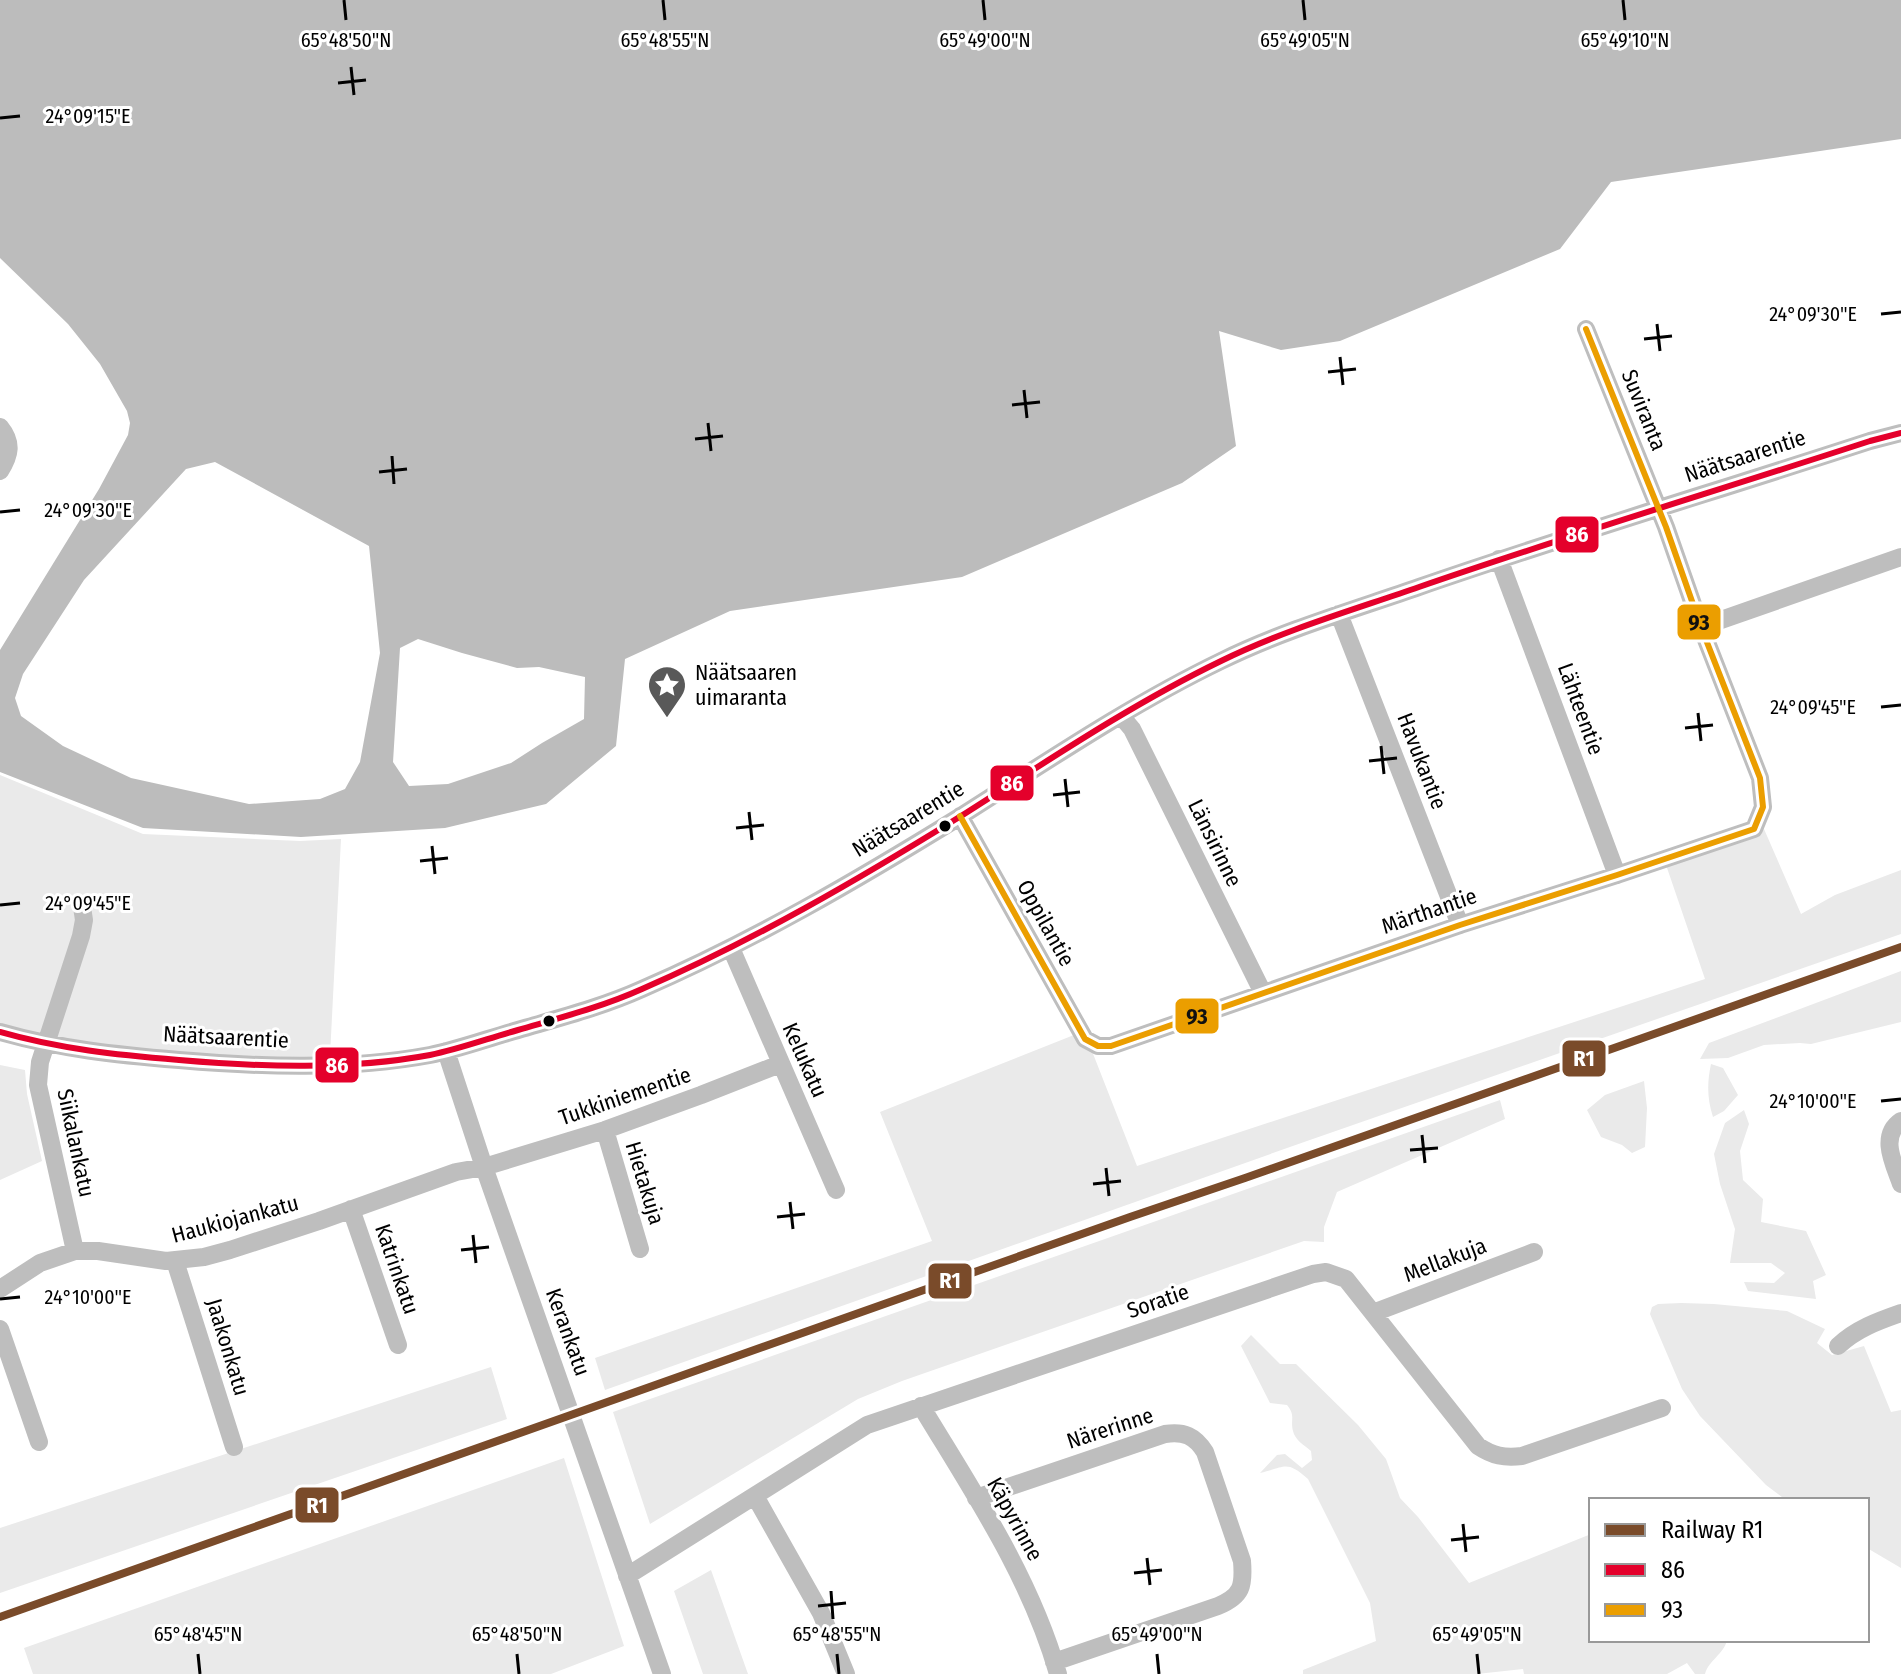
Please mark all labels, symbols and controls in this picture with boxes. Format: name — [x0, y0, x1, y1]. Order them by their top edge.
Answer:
text: 65°48'50"N — [301, 28, 391, 52]
text: 65°48'55"N — [621, 28, 709, 52]
text: 65°49'00"N — [939, 28, 1031, 52]
text: 65°49'05"N — [1260, 28, 1350, 52]
text: 65°49'10"N — [1581, 28, 1669, 52]
text: 24°09'15"E — [46, 104, 130, 128]
text: 24°09'30"E — [1769, 302, 1857, 326]
street label: Suviranta — [1616, 366, 1672, 454]
street label: Näätsaarentie — [1681, 424, 1809, 488]
text: 24°09'30"E — [44, 498, 132, 522]
line badge: 86 — [1554, 515, 1600, 554]
text: 86 — [1565, 521, 1589, 548]
line badge: 93 — [1676, 603, 1722, 641]
text: 93 — [1688, 609, 1710, 636]
place label: Näätsaaren uimaranta — [695, 659, 797, 711]
street label: Lähteentie — [1552, 659, 1610, 759]
place icon: Näätsaaren uimaranta — [646, 664, 688, 719]
text: 24°09'45"E — [1770, 695, 1856, 719]
street label: Havukantie — [1391, 709, 1453, 813]
line badge: 86 — [989, 764, 1035, 802]
text: 86 — [1000, 770, 1024, 797]
street label: Näätsaarentie — [847, 775, 969, 863]
street label: Länsirinne — [1182, 795, 1248, 891]
unlabelled marker — [937, 818, 953, 834]
street label: Oppilantie — [1011, 875, 1081, 971]
street label: Märthantie — [1378, 882, 1480, 940]
text: 24°09'45"E — [45, 891, 131, 915]
line badge: 93 — [1174, 997, 1220, 1035]
text: 93 — [1186, 1003, 1208, 1030]
unlabelled marker — [541, 1013, 557, 1029]
street label: Kelukatu — [777, 1018, 833, 1102]
street label: Näätsaarentie — [162, 1020, 290, 1054]
line badge: R1 — [1561, 1039, 1607, 1078]
text: R1 — [1573, 1045, 1595, 1072]
line badge: 86 — [314, 1046, 360, 1084]
text: 86 — [325, 1052, 349, 1079]
street label: Tukkiniementie — [555, 1061, 695, 1131]
street label: Siikalankatu — [51, 1086, 101, 1200]
text: 24°10'00"E — [1770, 1089, 1856, 1113]
street label: Hietakuja — [620, 1138, 670, 1228]
street label: Haukiojankatu — [169, 1189, 301, 1249]
street label: Katrinkatu — [369, 1220, 425, 1318]
street label: Mellakuja — [1400, 1232, 1490, 1288]
line badge: R1 — [927, 1262, 973, 1300]
text: R1 — [939, 1267, 961, 1294]
street label: Soratie — [1123, 1278, 1193, 1324]
text: 24°10'00"E — [45, 1285, 131, 1309]
street label: Kerankatu — [540, 1285, 596, 1379]
street label: Jaakonkatu — [200, 1295, 256, 1399]
street label: Närerinne — [1063, 1401, 1157, 1455]
street label: Käpyrinne — [981, 1473, 1049, 1565]
line badge: R1 — [294, 1486, 340, 1524]
text: R1 — [306, 1492, 328, 1519]
legend — [1589, 1498, 1869, 1642]
text: Railway R1 — [1661, 1516, 1763, 1544]
text: 86 — [1661, 1556, 1685, 1584]
text: 93 — [1661, 1596, 1683, 1624]
text: 65°48'45"N — [154, 1622, 242, 1646]
text: 65°48'50"N — [472, 1622, 562, 1646]
text: 65°48'55"N — [793, 1622, 881, 1646]
text: 65°49'00"N — [1111, 1622, 1203, 1646]
text: 65°49'05"N — [1432, 1622, 1522, 1646]

